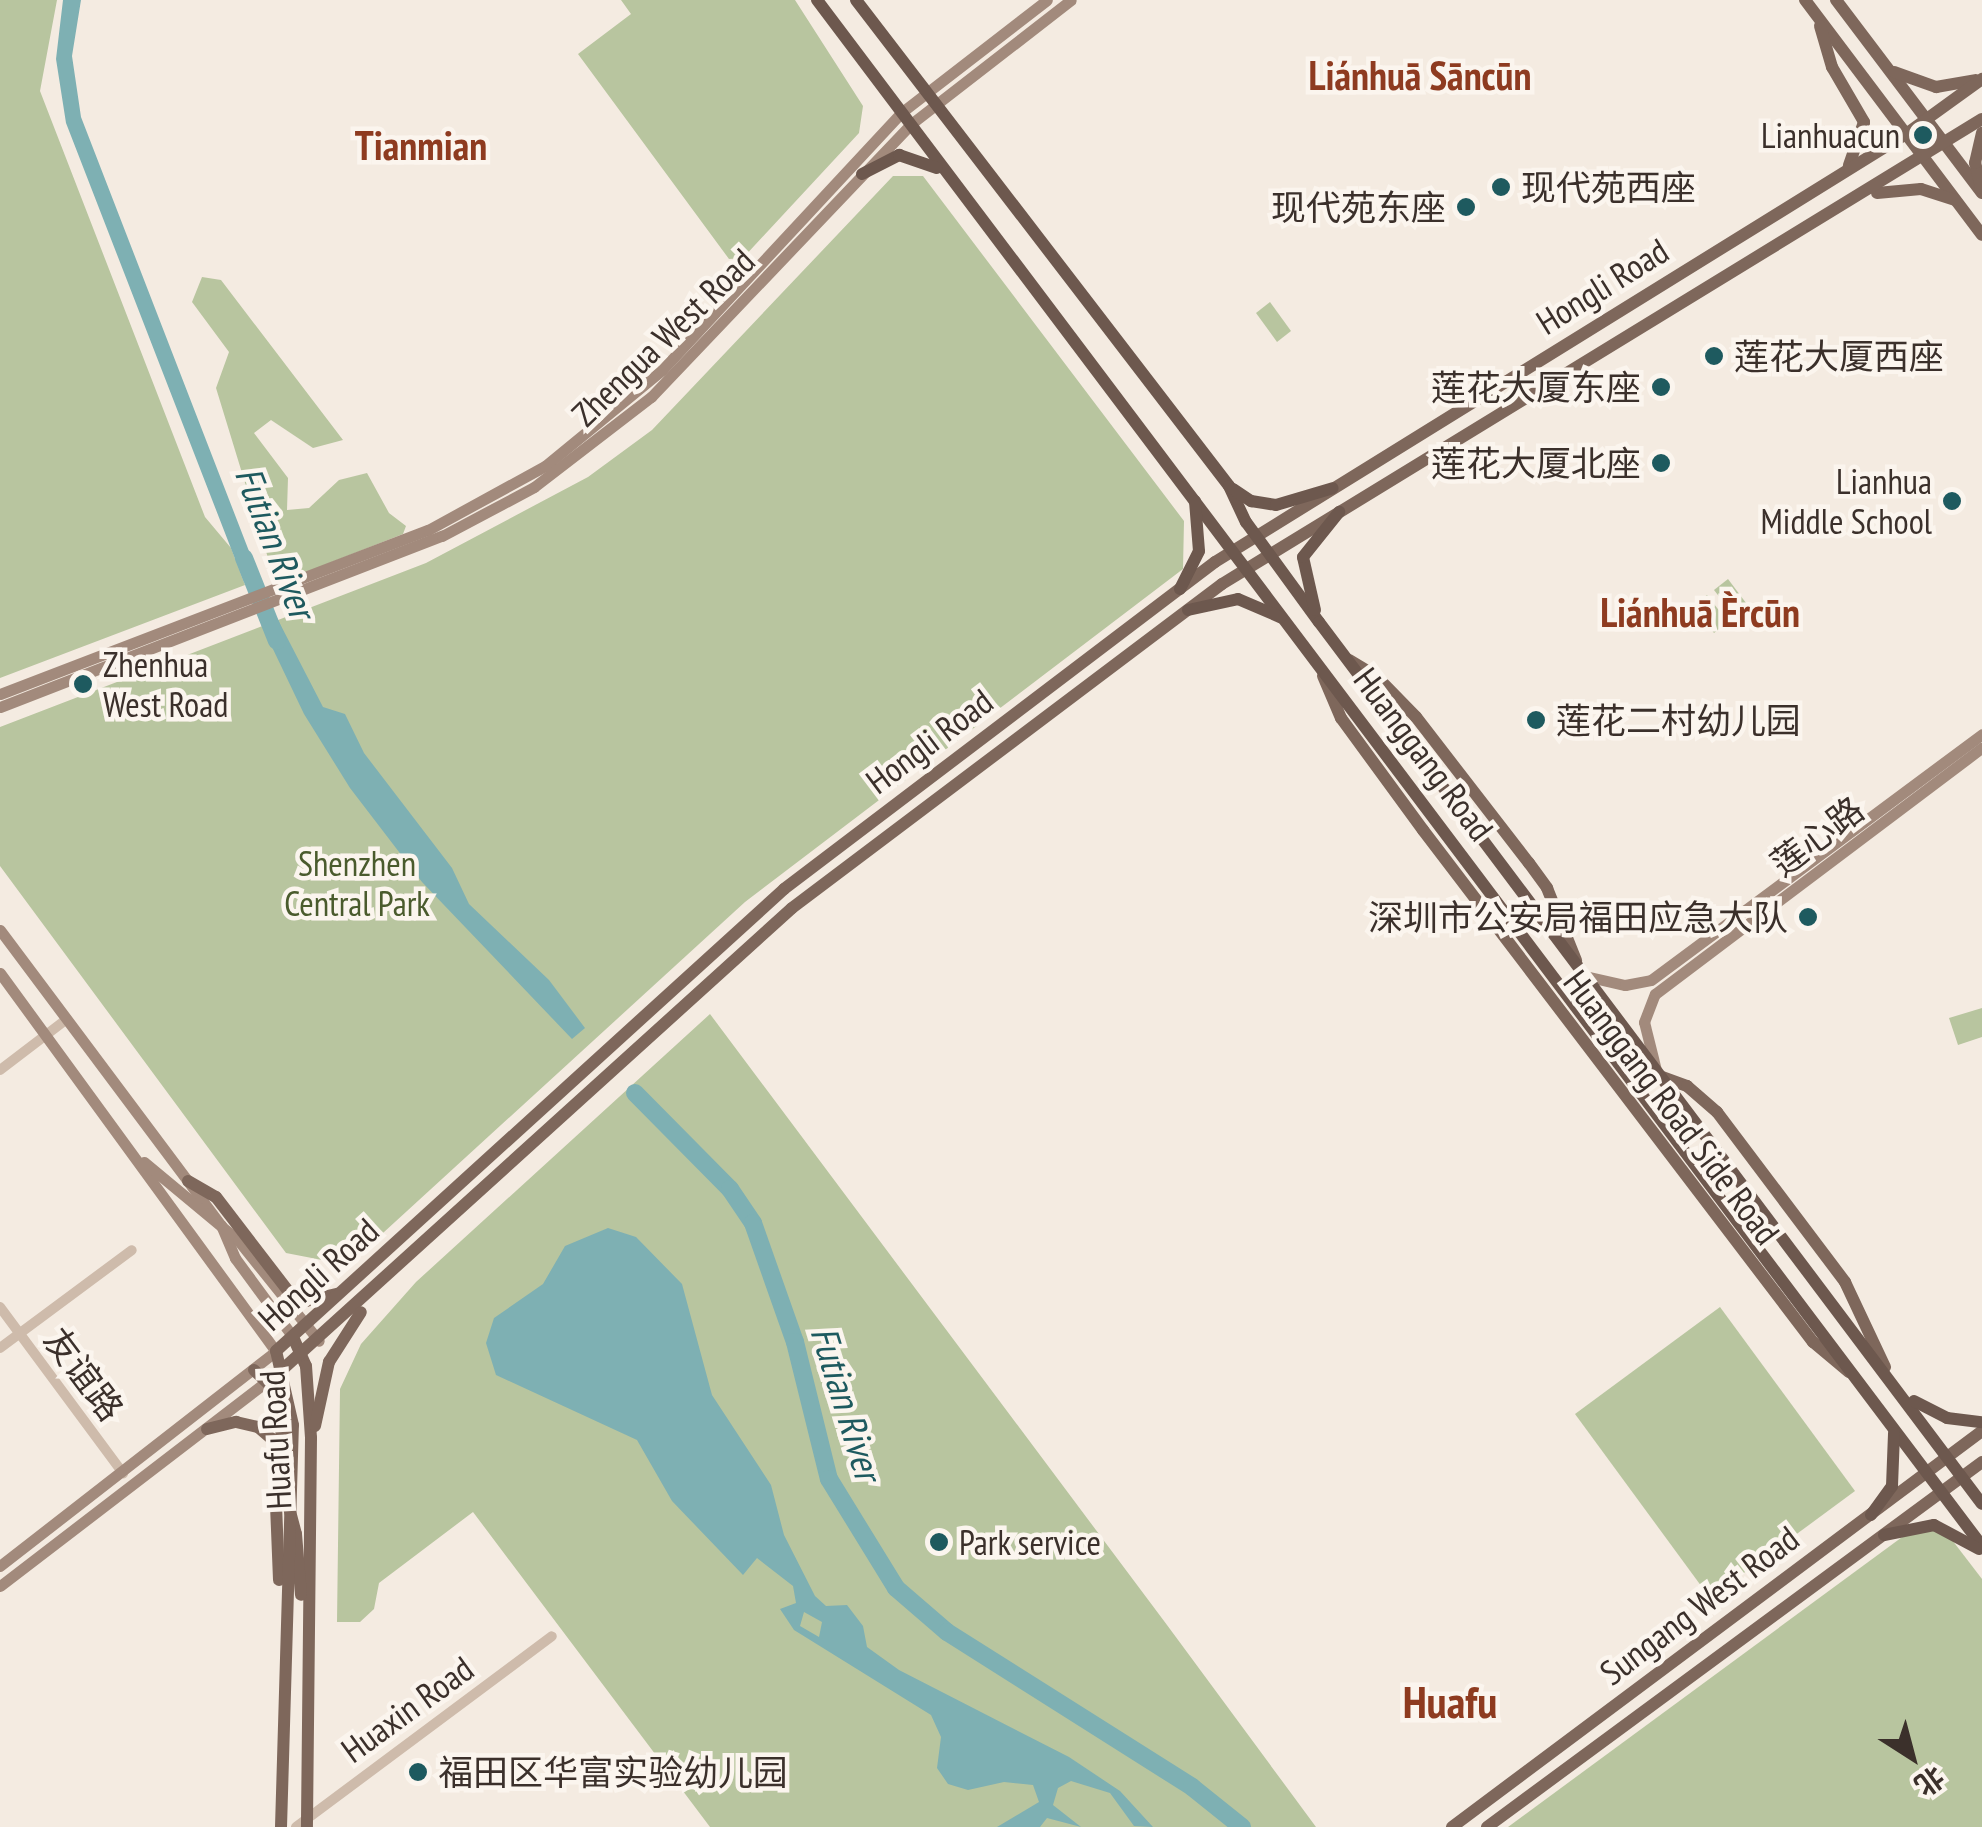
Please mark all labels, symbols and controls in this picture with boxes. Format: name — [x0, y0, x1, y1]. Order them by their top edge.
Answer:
district label: Liánhuā Sāncūn — [1309, 51, 1531, 99]
place label: Lianhuacun — [1761, 114, 1900, 156]
district label: Tianmian — [355, 121, 487, 169]
marker: Lianhuacun — [1910, 122, 1936, 148]
place label: 现代苑西座 — [1521, 166, 1696, 208]
marker: 现代苑西座 — [1490, 176, 1512, 198]
place label: 现代苑东座 — [1271, 186, 1446, 228]
marker: 现代苑东座 — [1455, 196, 1477, 218]
street label: Hongli Road — [1528, 229, 1676, 343]
street label: Zhengua West Road — [563, 239, 763, 435]
place label: 莲花大厦西座 — [1734, 335, 1944, 377]
marker: 莲花大厦西座 — [1703, 345, 1725, 367]
place label: 莲花大厦东座 — [1431, 366, 1641, 408]
marker: 莲花大厦东座 — [1650, 376, 1672, 398]
place label: 莲花大厦北座 — [1431, 442, 1641, 484]
marker: 莲花大厦北座 — [1650, 452, 1672, 474]
water label: Futian River — [226, 460, 326, 624]
place label: Lianhua Middle School — [1761, 460, 1932, 542]
marker: Lianhua Middle School — [1941, 490, 1963, 512]
district label: Liánhuā Èrcūn — [1600, 588, 1800, 636]
place label: Zhenhua West Road — [103, 643, 228, 725]
street label: Huanggang Road — [1345, 659, 1503, 849]
marker: Zhenhua West Road — [72, 673, 94, 695]
street label: Hongli Road — [858, 680, 1000, 802]
place label: 莲花二村幼儿园 — [1556, 699, 1801, 741]
marker: 莲花二村幼儿园 — [1525, 709, 1547, 731]
street label: 莲心路 — [1762, 788, 1872, 884]
park label: Shenzhen Central Park — [284, 842, 430, 924]
place label: 深圳市公安局福田应急大队 — [1368, 896, 1788, 938]
marker: 深圳市公安局福田应急大队 — [1797, 906, 1819, 928]
street label: Huanggang Road Side Road — [1555, 962, 1789, 1252]
street label: Hongli Road — [249, 1209, 387, 1339]
street label: 友谊路 — [36, 1319, 132, 1429]
water label: Futian River — [802, 1321, 892, 1485]
street label: Huafu Road — [250, 1369, 300, 1511]
street label: Sungang West Road — [1591, 1517, 1807, 1693]
place label: Park service — [959, 1521, 1102, 1563]
marker: Park service — [928, 1531, 950, 1553]
street label: Huaxin Road — [333, 1647, 481, 1771]
district label: Huafu — [1403, 1675, 1497, 1729]
north arrow — [1862, 1707, 1962, 1807]
place label: 福田区华富实验幼儿园 — [438, 1751, 788, 1793]
text: 北 — [1908, 1758, 1952, 1805]
marker: 福田区华富实验幼儿园 — [407, 1761, 429, 1783]

